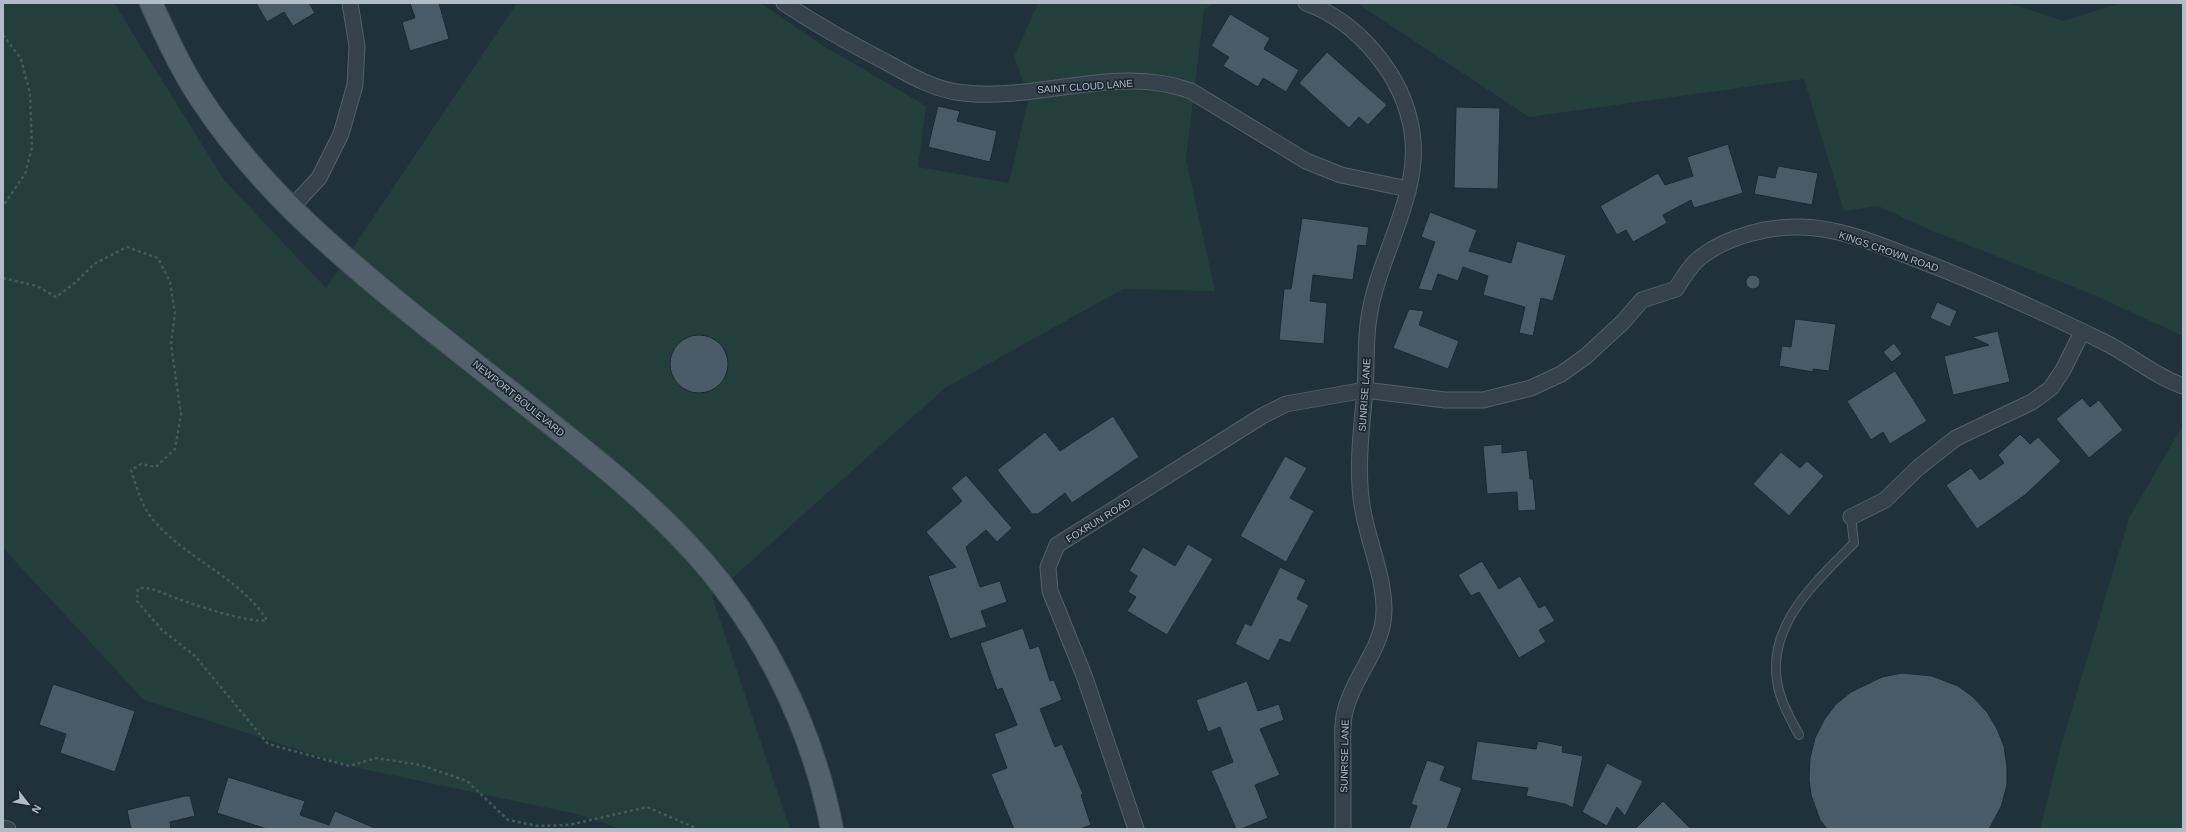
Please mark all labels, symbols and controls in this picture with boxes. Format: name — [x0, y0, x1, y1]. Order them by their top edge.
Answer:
street label: SAINT CLOUD LANE — [1037, 78, 1134, 95]
street label: KINGS CROWN ROAD — [1838, 229, 1940, 274]
street label: NEWPORT BOULEVARD — [471, 358, 567, 439]
street label: SUNRISE LANE — [1356, 358, 1373, 432]
street label: FOXRUN ROAD — [1064, 496, 1133, 545]
street label: SUNRISE LANE — [1338, 719, 1351, 793]
north arrow — [8, 784, 48, 824]
text: N — [29, 803, 44, 816]

